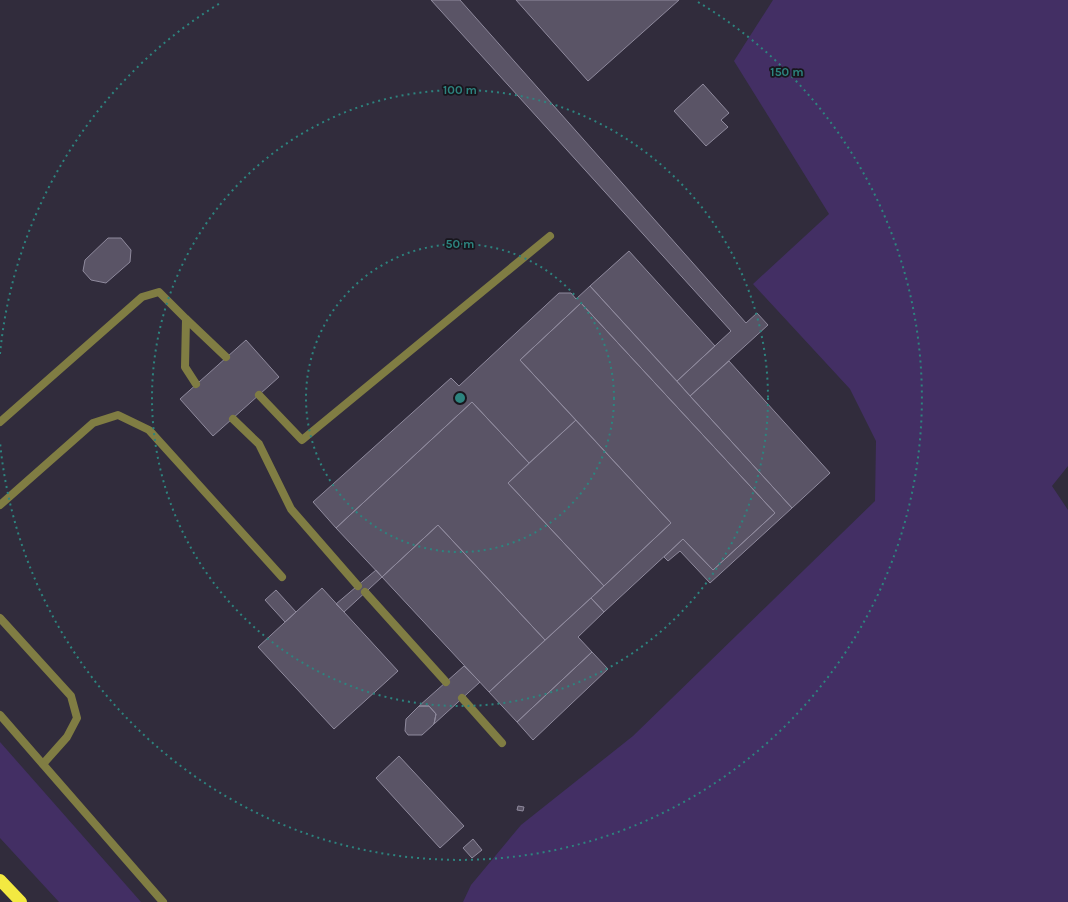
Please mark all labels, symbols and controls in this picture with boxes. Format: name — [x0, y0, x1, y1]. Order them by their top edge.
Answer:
text: 150 m — [770, 65, 804, 79]
text: 100 m — [443, 83, 477, 97]
text: 50 m — [446, 237, 475, 251]
centre of rings — [453, 391, 467, 405]

